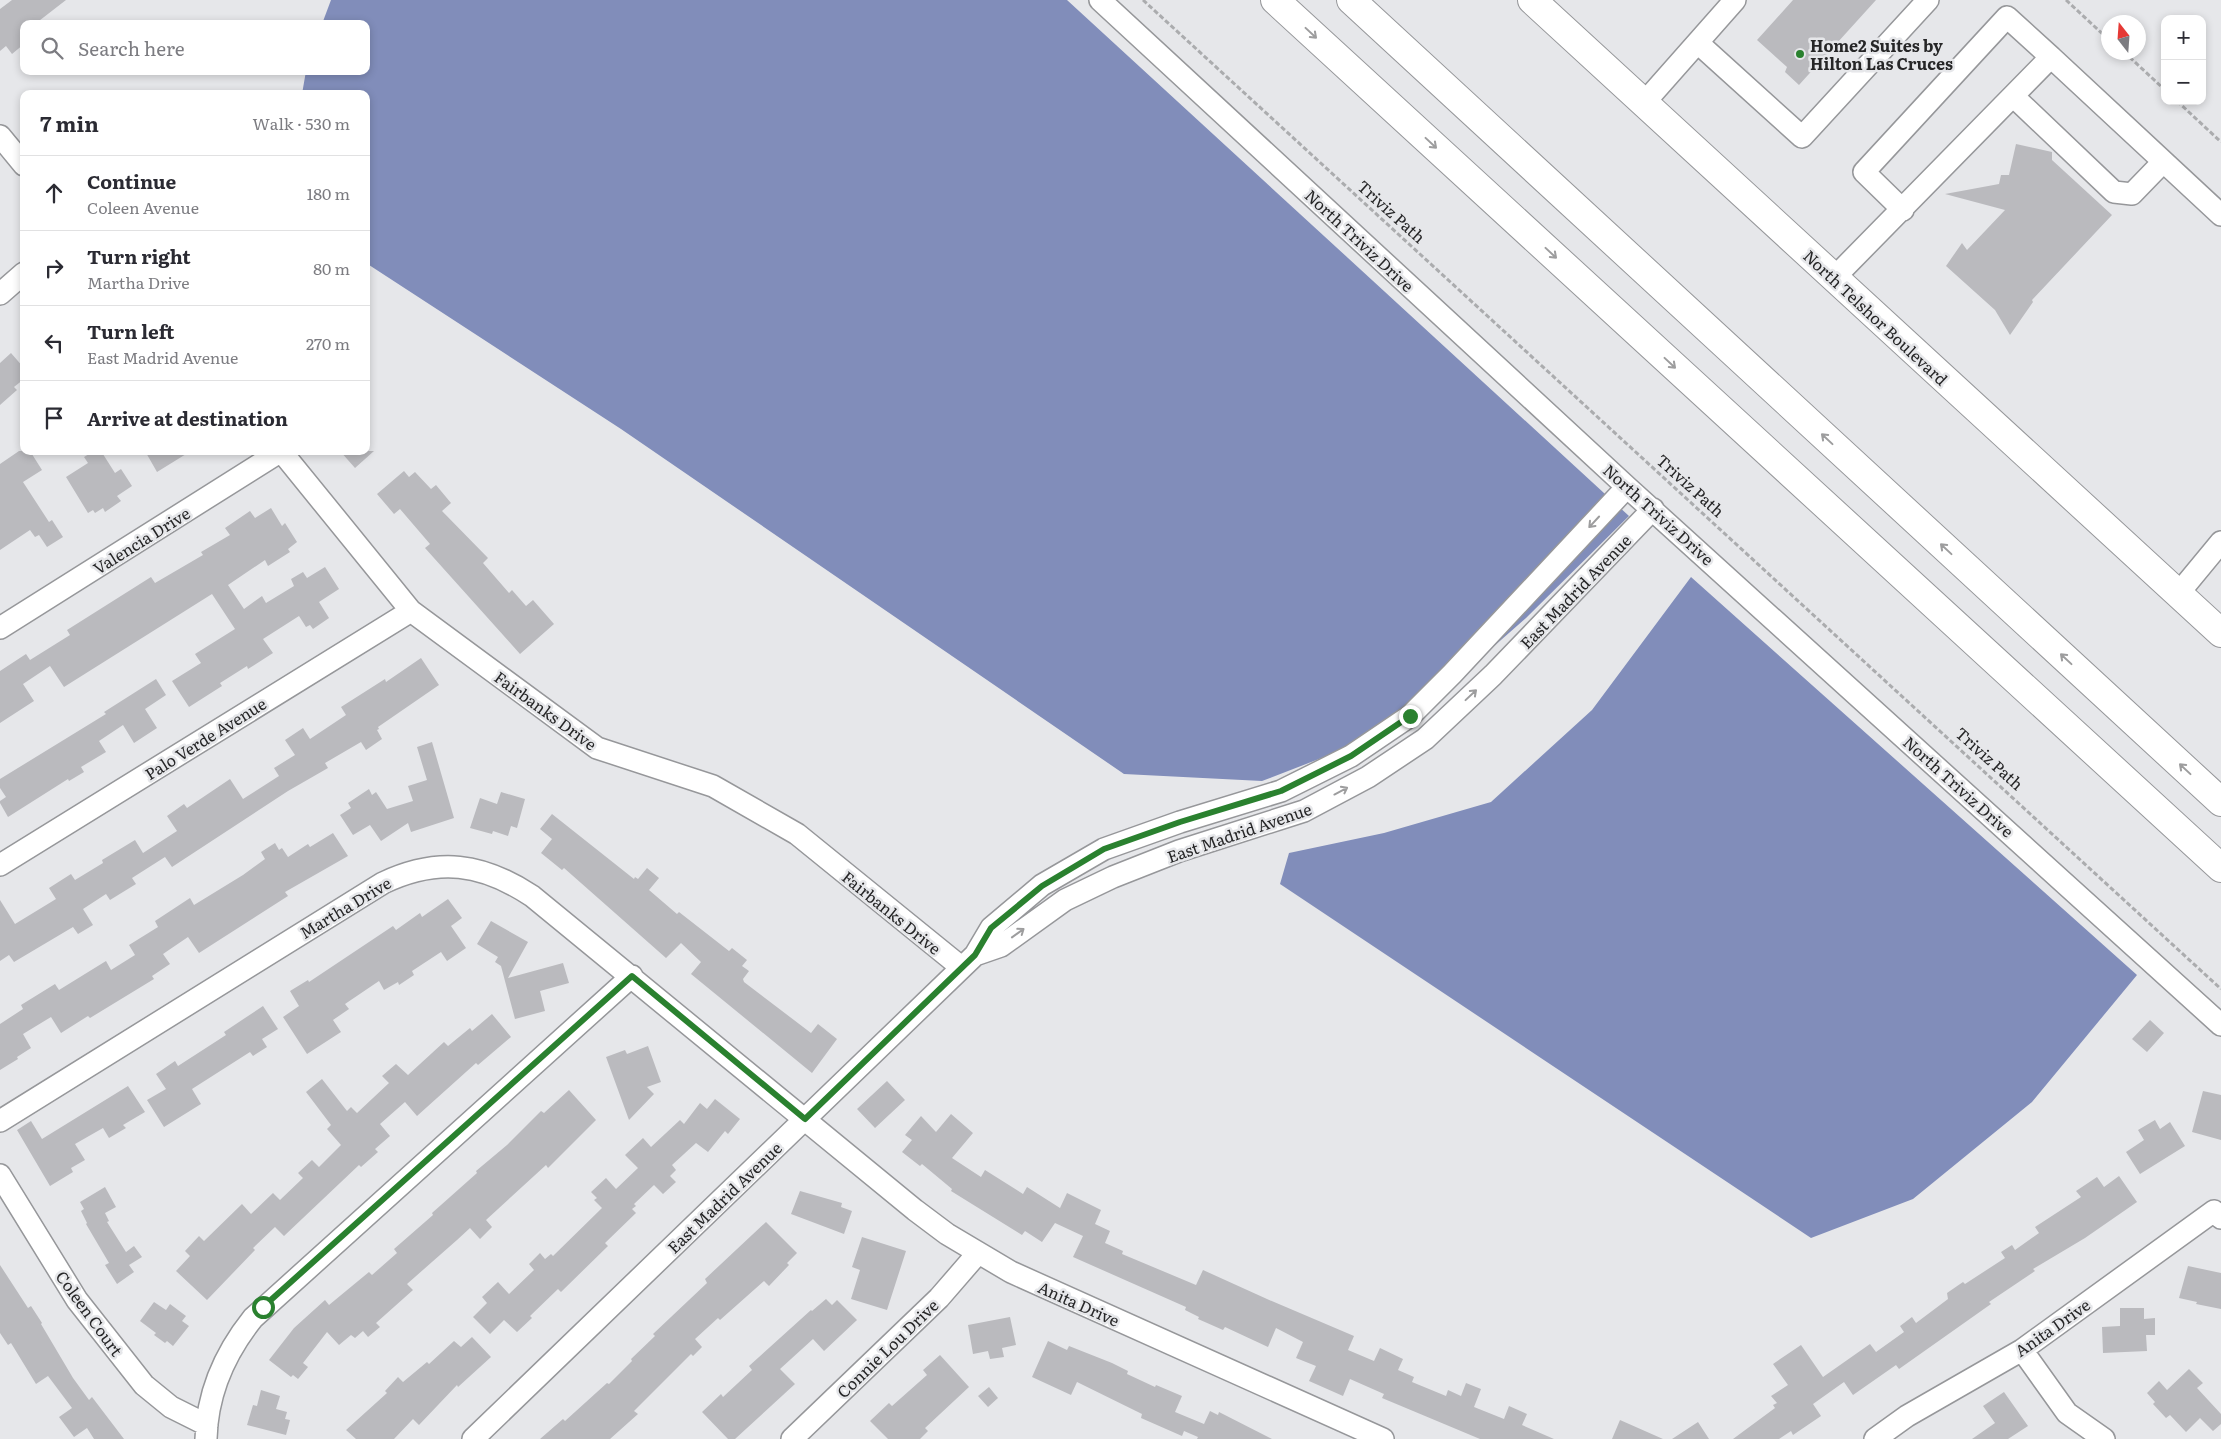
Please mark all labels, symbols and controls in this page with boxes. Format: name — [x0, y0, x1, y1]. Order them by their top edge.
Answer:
north arrow — [2101, 15, 2146, 60]
map controls — [2161, 15, 2206, 105]
button: + — [2161, 15, 2206, 60]
search box — [20, 20, 370, 75]
one-way arrow — [1305, 27, 1318, 39]
place label: Home2 Suites by Hilton Las Cruces — [1810, 33, 1953, 75]
icon: search — [38, 34, 66, 62]
text: Search here — [78, 34, 185, 62]
marker: Home2 Suites by Hilton Las Cruces — [1794, 48, 1806, 60]
button: − — [2161, 60, 2206, 105]
text: 7 min — [40, 107, 99, 138]
text: Walk · 530 m — [253, 111, 350, 135]
one-way arrow — [1424, 137, 1437, 149]
text: Continue — [87, 167, 176, 195]
street label: Triviz Path — [1353, 174, 1432, 248]
icon: ahead — [40, 179, 68, 207]
text: 180 m — [307, 181, 350, 205]
street label: North Triviz Drive — [1300, 183, 1420, 297]
text: Coleen Avenue — [87, 195, 199, 219]
text: Turn right — [87, 242, 191, 270]
street label: North Telshor Boulevard — [1798, 244, 1954, 391]
one-way arrow — [1544, 247, 1557, 259]
icon: right — [40, 254, 68, 282]
text: 80 m — [313, 256, 350, 280]
text: Martha Drive — [87, 270, 190, 294]
text: Turn left — [87, 317, 174, 345]
icon: left — [40, 329, 68, 357]
text: 270 m — [306, 331, 350, 355]
text: East Madrid Avenue — [87, 345, 238, 369]
one-way arrow — [1664, 357, 1677, 369]
icon: arrive — [40, 404, 68, 432]
text: Arrive at destination — [87, 404, 288, 432]
one-way arrow — [1820, 433, 1833, 445]
street label: Triviz Path — [1652, 448, 1731, 522]
street label: North Triviz Drive — [1598, 458, 1720, 570]
street label: Valencia Drive — [88, 501, 194, 579]
one-way arrow — [1588, 516, 1600, 529]
street label: East Madrid Avenue — [1514, 528, 1636, 654]
one-way arrow — [1940, 543, 1953, 555]
one-way arrow — [2059, 653, 2072, 665]
street label: Fairbanks Drive — [490, 665, 602, 755]
one-way arrow — [1465, 689, 1478, 701]
street label: Palo Verde Avenue — [140, 691, 270, 785]
route end — [1399, 705, 1422, 728]
street label: Triviz Path — [1951, 721, 2030, 795]
street label: North Triviz Drive — [1898, 730, 2020, 842]
one-way arrow — [2179, 763, 2192, 775]
one-way arrow — [1334, 786, 1348, 796]
street label: East Madrid Avenue — [1163, 796, 1315, 868]
street label: Fairbanks Drive — [837, 864, 947, 960]
street label: Martha Drive — [295, 870, 395, 944]
one-way arrow — [1011, 928, 1025, 939]
street label: East Madrid Avenue — [661, 1136, 787, 1258]
street label: Coleen Court — [51, 1265, 130, 1361]
street label: Anita Drive — [1034, 1274, 1124, 1332]
street label: Anita Drive — [2009, 1292, 2095, 1362]
street label: Connie Lou Drive — [831, 1293, 943, 1403]
route start — [252, 1296, 275, 1319]

